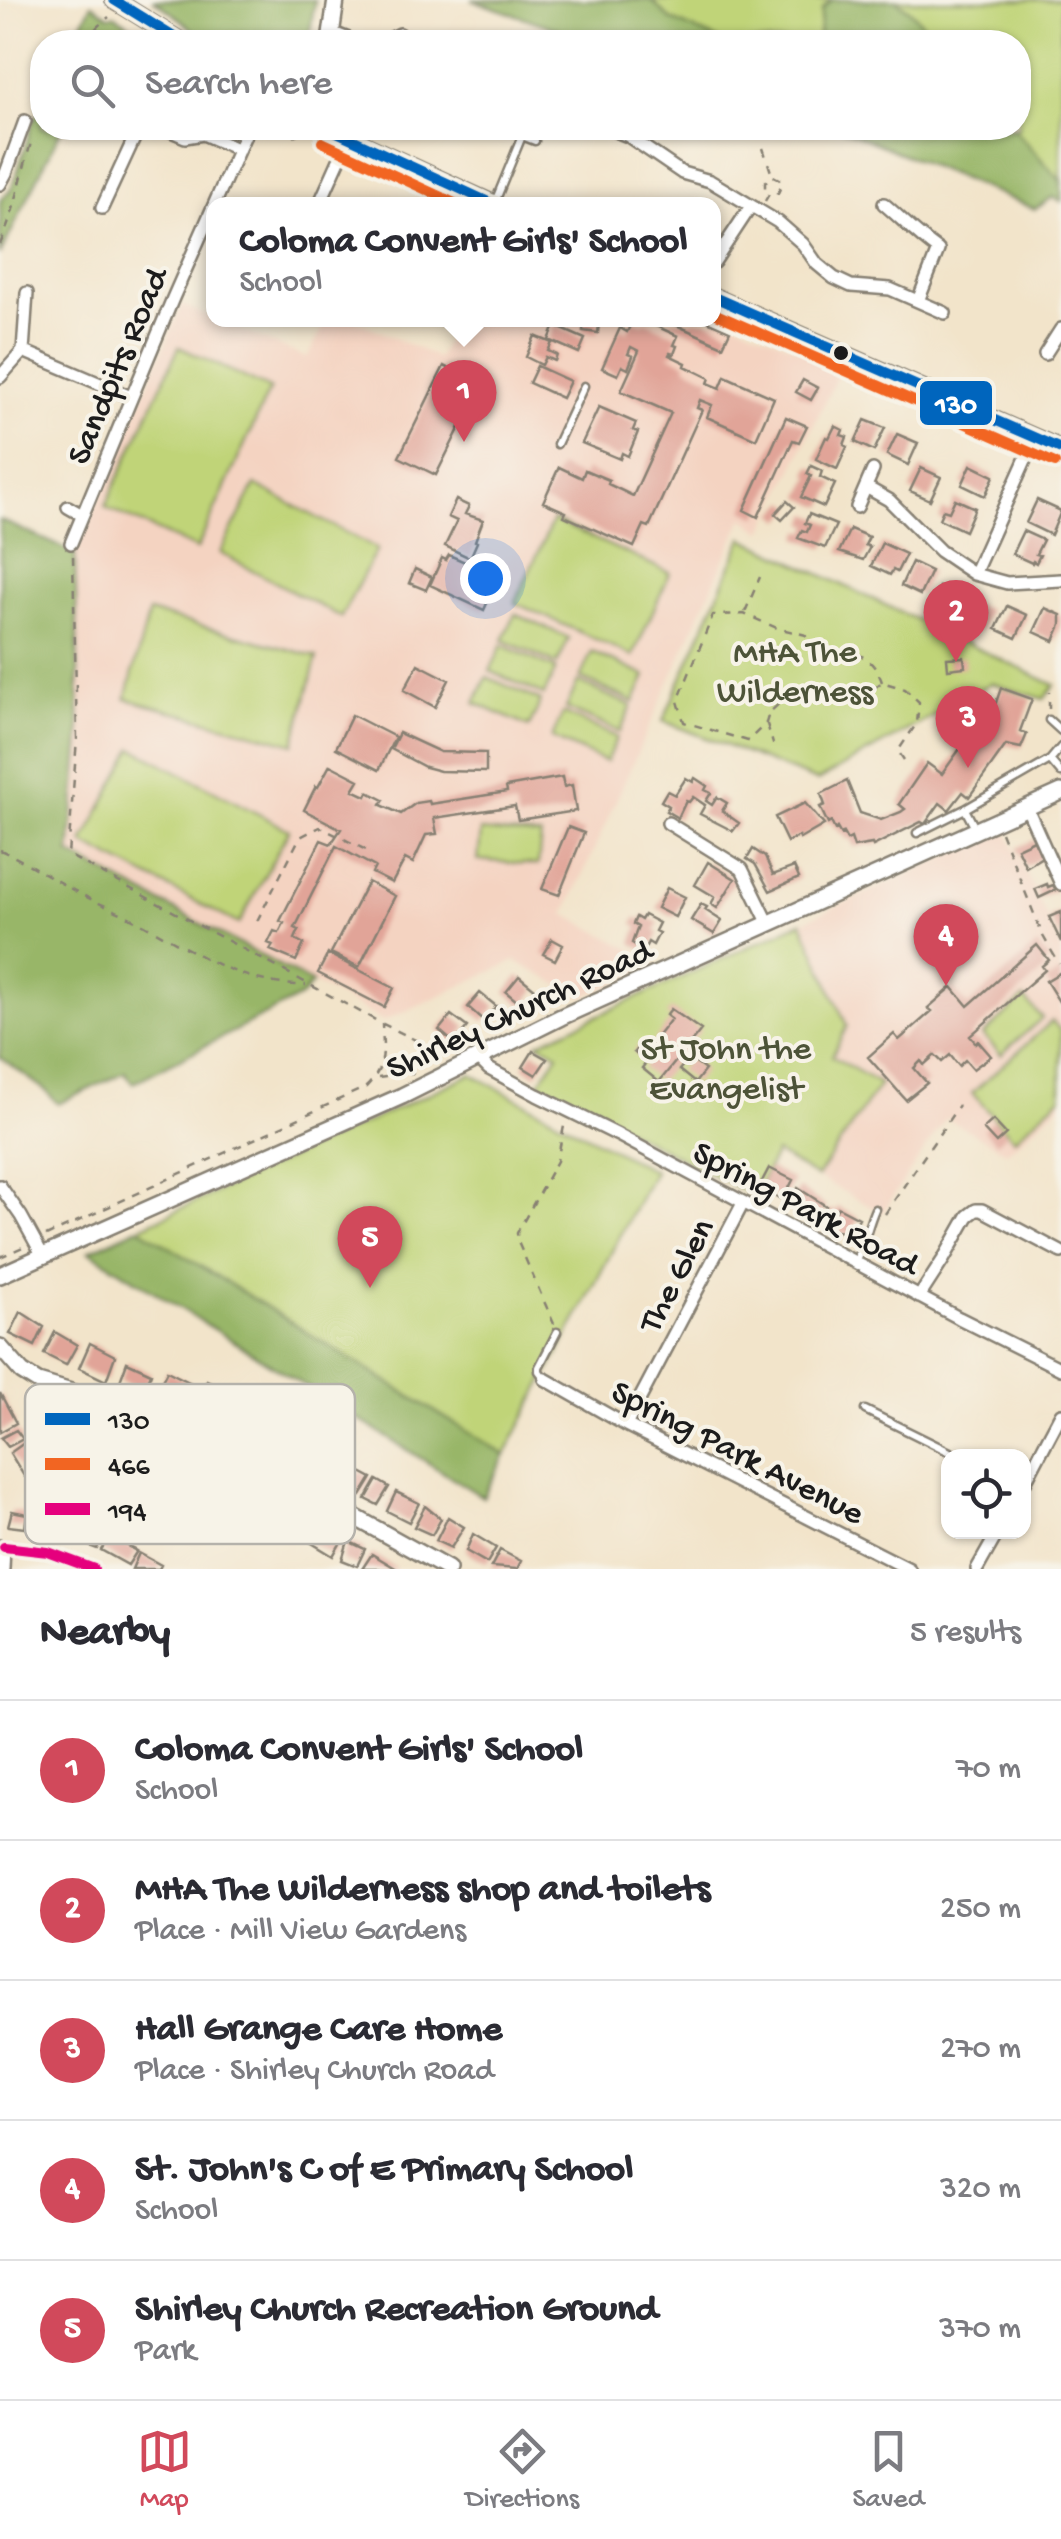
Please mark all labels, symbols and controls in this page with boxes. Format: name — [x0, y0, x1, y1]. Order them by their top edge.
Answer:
search box — [30, 30, 1031, 140]
icon: search — [65, 58, 120, 113]
text: Search here — [145, 63, 332, 107]
popup — [206, 197, 721, 327]
text: Coloma Convent Girls' School — [239, 221, 688, 265]
street label: Sandpits Road — [60, 260, 181, 472]
text: School — [239, 265, 323, 303]
unlabelled marker — [831, 343, 851, 363]
pin: 1 — [432, 360, 496, 442]
line badge: 130 — [918, 379, 994, 427]
text: 130 — [934, 391, 977, 424]
your location — [460, 553, 511, 604]
pin: 2 — [924, 580, 988, 662]
park label: MHA The Wilderness — [717, 634, 874, 715]
pin: 3 — [936, 686, 1000, 768]
pin: 4 — [914, 904, 978, 986]
street label: Shirley Church Road — [381, 931, 662, 1091]
park label: St John the Evangelist — [641, 1031, 812, 1112]
street label: Spring Park Road — [685, 1134, 926, 1289]
pin: 5 — [338, 1206, 402, 1288]
street label: The Glen — [631, 1212, 726, 1342]
street label: Spring Park Avenue — [603, 1373, 871, 1537]
legend — [25, 1384, 355, 1544]
text: 130 — [107, 1407, 150, 1440]
map controls — [941, 1449, 1031, 1539]
button: locate — [941, 1449, 1031, 1539]
text: 466 — [108, 1452, 150, 1485]
text: 194 — [107, 1497, 147, 1530]
text: Nearby — [40, 1610, 170, 1659]
text: 5 results — [910, 1615, 1021, 1653]
text: Coloma Convent Girls' School — [135, 1729, 583, 1773]
text: 1 — [66, 1751, 79, 1789]
text: 70 m — [956, 1751, 1021, 1789]
text: School — [135, 1773, 218, 1811]
text: MHA The Wilderness shop and toilets — [135, 1869, 710, 1913]
text: 2 — [65, 1891, 80, 1929]
text: 250 m — [940, 1891, 1021, 1929]
text: Place · Mill View Gardens — [135, 1913, 466, 1951]
text: Hall Grange Care Home — [135, 2009, 502, 2053]
text: 3 — [64, 2031, 81, 2069]
text: 270 m — [940, 2031, 1021, 2069]
text: Place · Shirley Church Road — [135, 2053, 494, 2091]
text: St. John's C of E Primary School — [135, 2149, 633, 2193]
text: 4 — [65, 2171, 80, 2209]
text: 320 m — [940, 2171, 1021, 2209]
text: School — [135, 2193, 218, 2231]
text: Shirley Church Recreation Ground — [135, 2289, 657, 2333]
text: 5 — [64, 2311, 81, 2349]
text: 370 m — [939, 2311, 1021, 2349]
text: Park — [135, 2333, 196, 2371]
tab: Map — [137, 2424, 192, 2517]
tab: Directions — [465, 2424, 579, 2517]
tab: Saved — [852, 2424, 924, 2517]

